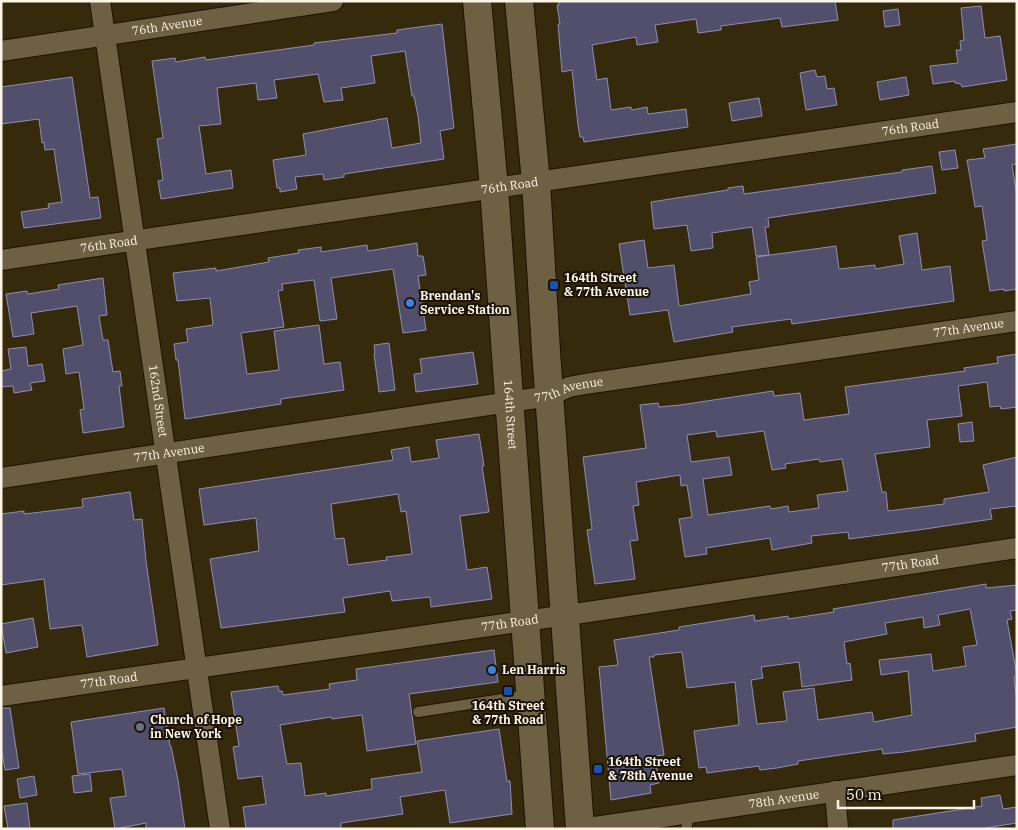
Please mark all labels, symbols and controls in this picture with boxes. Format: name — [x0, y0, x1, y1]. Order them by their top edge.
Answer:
street label: 76th Avenue — [131, 13, 203, 38]
street label: 76th Road — [881, 115, 940, 139]
street label: 76th Road — [480, 174, 539, 197]
street label: 76th Road — [79, 232, 138, 255]
place label: 164th Street & 77th Avenue — [564, 270, 649, 299]
marker: 164th Street & 77th Avenue — [548, 279, 560, 291]
place label: Brendan's Service Station — [420, 288, 510, 317]
marker: Brendan's Service Station — [404, 297, 416, 309]
street label: 77th Avenue — [932, 315, 1005, 340]
street label: 162nd Street — [146, 363, 171, 438]
street label: 77th Avenue — [533, 373, 604, 405]
street label: 164th Street — [501, 379, 521, 450]
street label: 77th Avenue — [133, 440, 205, 465]
street label: 77th Road — [881, 552, 940, 575]
street label: 77th Road — [480, 611, 539, 634]
place label: Len Harris — [502, 662, 566, 677]
marker: Len Harris — [486, 664, 498, 676]
street label: 77th Road — [79, 669, 138, 692]
marker: 164th Street & 77th Road — [502, 685, 514, 697]
place label: 164th Street & 77th Road — [472, 698, 545, 727]
place label: Church of Hope in New York — [150, 712, 242, 741]
marker: Church of Hope in New York — [134, 721, 146, 733]
place label: 164th Street & 78th Avenue — [608, 754, 693, 783]
marker: 164th Street & 78th Avenue — [592, 763, 604, 775]
scale bar — [838, 778, 974, 810]
text: 50 m — [846, 785, 882, 804]
street label: 78th Avenue — [747, 786, 820, 811]

